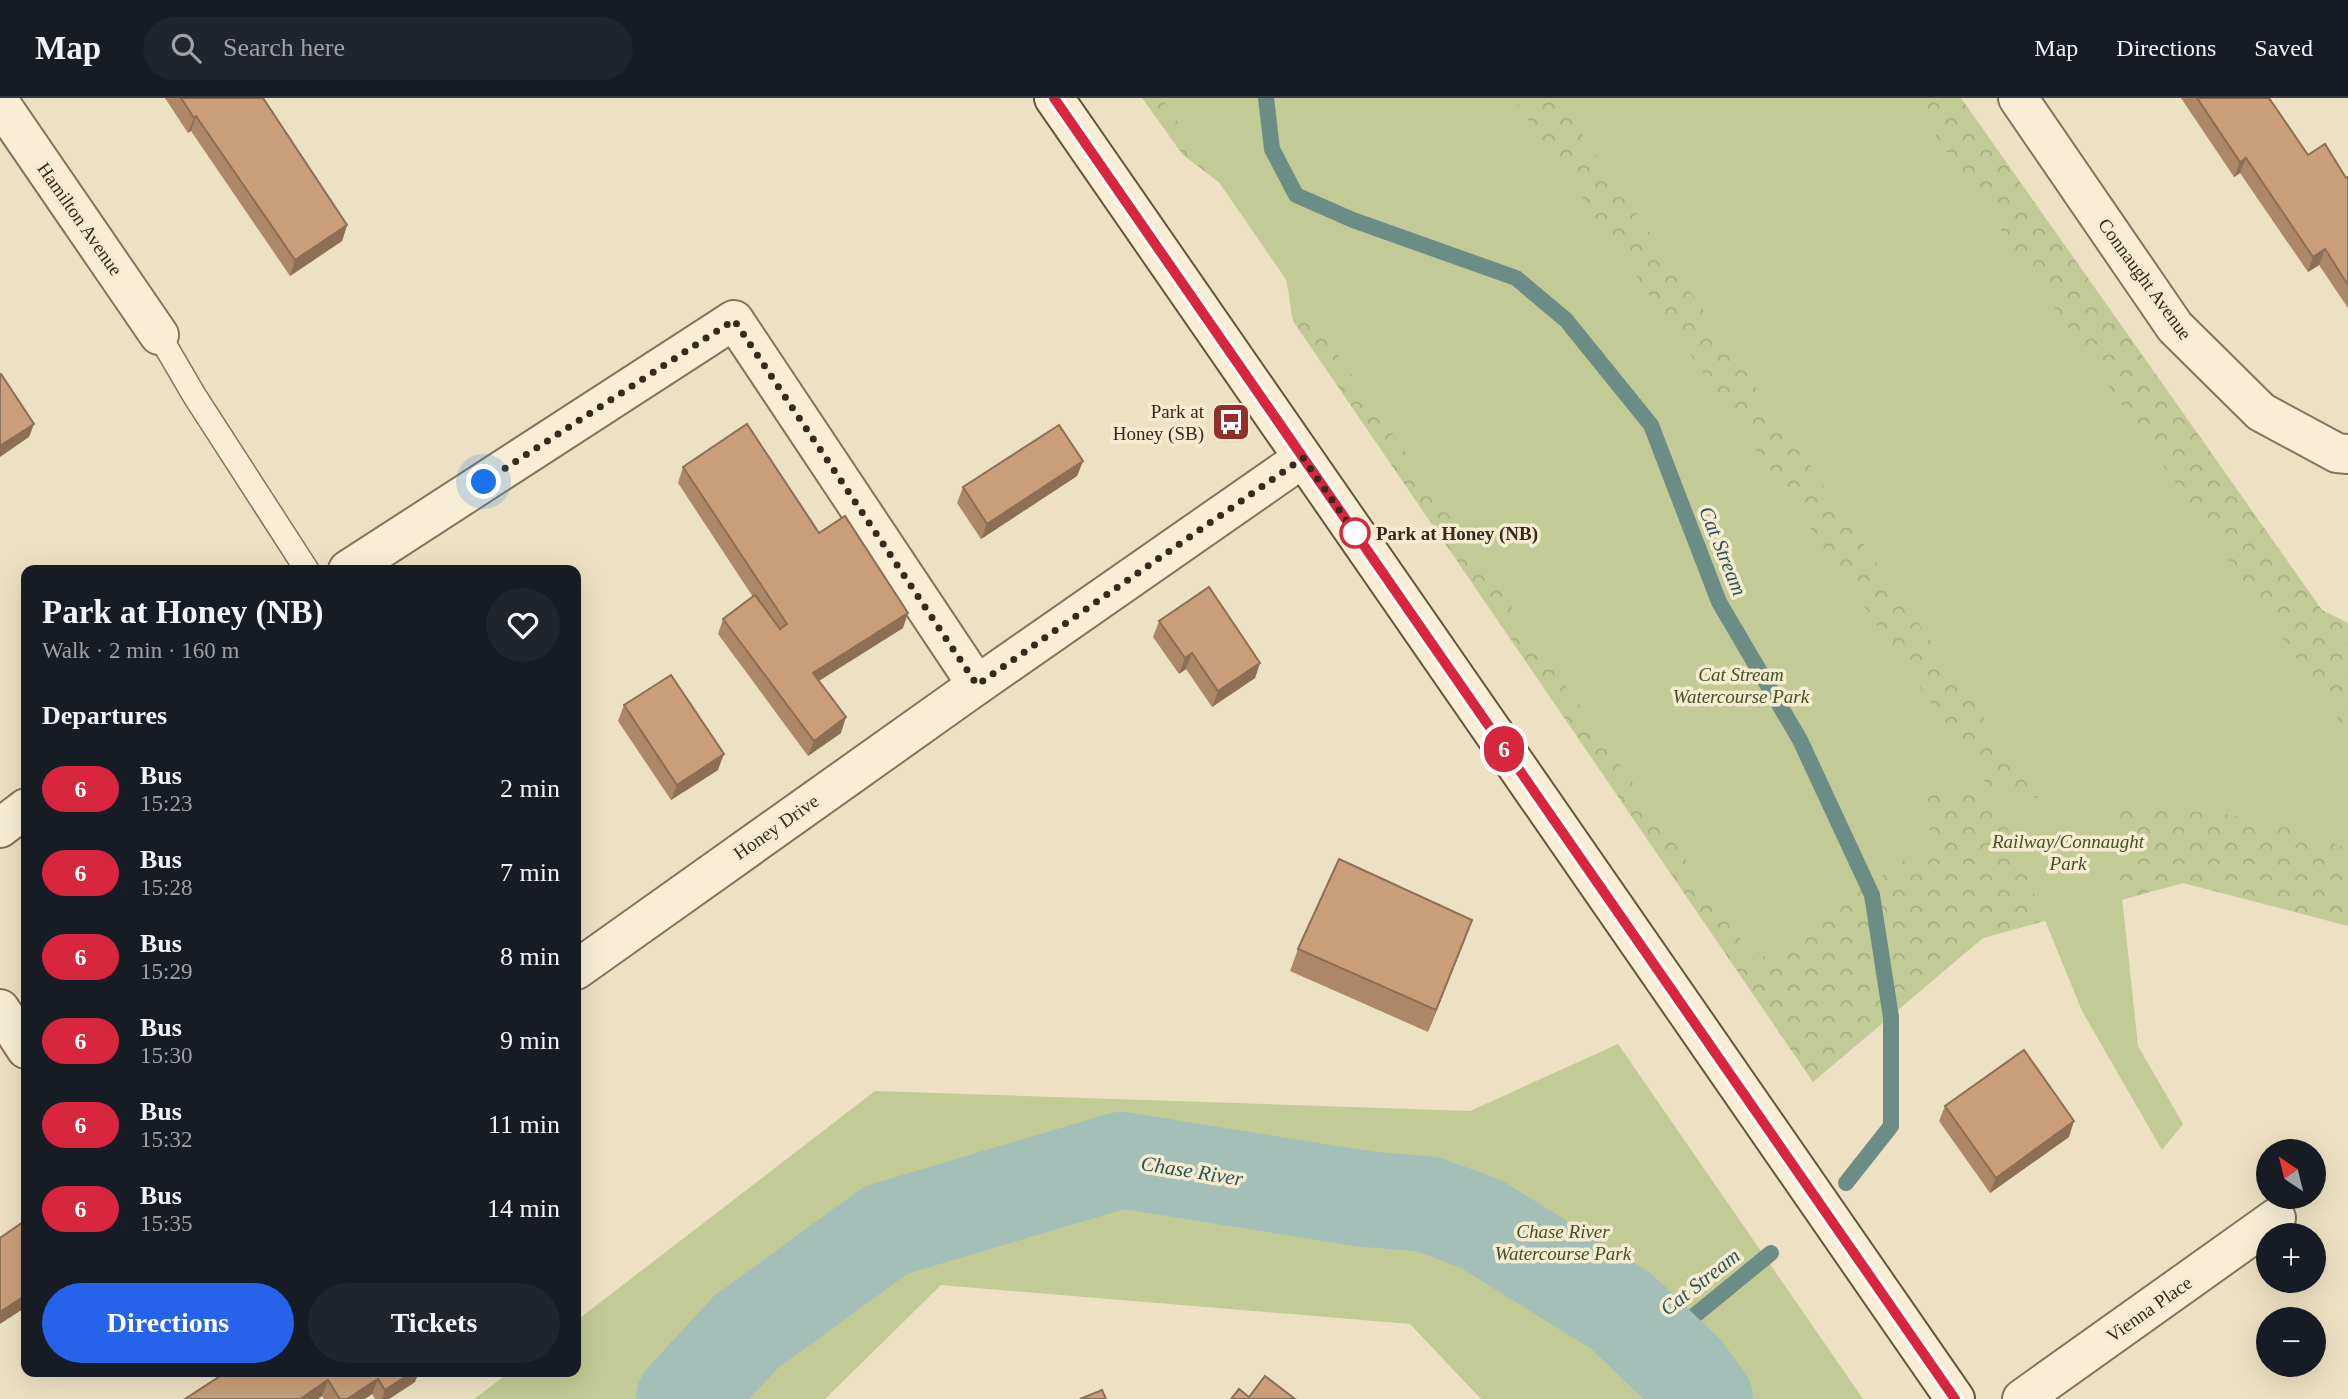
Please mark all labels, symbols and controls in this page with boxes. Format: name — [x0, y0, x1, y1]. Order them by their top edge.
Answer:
search box — [143, 17, 633, 80]
icon: search — [167, 29, 205, 67]
text: Map — [35, 30, 101, 66]
text: Search here — [223, 33, 345, 62]
text: Map — [2034, 35, 2078, 61]
text: Directions — [2116, 35, 2216, 61]
text: Saved — [2254, 35, 2313, 61]
street label: Hamilton Avenue — [33, 158, 127, 280]
street label: Connaught Avenue — [2094, 214, 2196, 344]
place label: Park at Honey (SB) — [1113, 401, 1205, 445]
bus stop icon: Park at Honey (SB) — [1210, 401, 1252, 443]
your location — [466, 464, 501, 499]
water label: Cat Stream — [1694, 503, 1752, 599]
marker: Park at Honey (NB) — [1340, 518, 1370, 548]
place label: Park at Honey (NB) — [1376, 523, 1538, 545]
button: heart — [486, 588, 560, 662]
text: Park at Honey (NB) — [42, 594, 323, 630]
text: Walk · 2 min · 160 m — [42, 638, 239, 663]
park label: Cat Stream Watercourse Park — [1673, 664, 1810, 707]
text: Departures — [42, 701, 167, 730]
line badge: 6 — [1481, 726, 1527, 772]
text: 6 — [1498, 736, 1510, 762]
text: Bus — [140, 761, 182, 790]
text: 2 min — [500, 774, 560, 803]
text: 6 — [75, 776, 87, 802]
street label: Honey Drive — [730, 790, 822, 864]
text: 15:23 — [140, 791, 192, 816]
park label: Railway/Connaught Park — [1991, 831, 2145, 874]
text: Bus — [140, 845, 182, 874]
text: 7 min — [500, 858, 560, 887]
text: 6 — [75, 860, 87, 886]
text: 15:28 — [140, 875, 192, 900]
text: Bus — [140, 929, 182, 958]
text: 8 min — [500, 942, 560, 971]
text: 6 — [75, 944, 87, 970]
text: 15:29 — [140, 959, 192, 984]
text: Bus — [140, 1013, 182, 1042]
text: 9 min — [500, 1026, 560, 1055]
text: 6 — [75, 1028, 87, 1054]
text: 15:30 — [140, 1043, 192, 1068]
text: Bus — [140, 1097, 182, 1126]
text: 11 min — [488, 1110, 560, 1139]
text: 6 — [75, 1112, 87, 1138]
text: 15:32 — [140, 1127, 192, 1152]
north arrow — [2256, 1139, 2326, 1209]
map controls — [2256, 1139, 2326, 1377]
water label: Chase River — [1139, 1151, 1246, 1191]
text: Bus — [140, 1181, 182, 1210]
text: 14 min — [487, 1194, 560, 1223]
text: 6 — [75, 1196, 87, 1222]
text: 15:35 — [140, 1211, 192, 1236]
park label: Chase River Watercourse Park — [1495, 1221, 1632, 1264]
button: + — [2256, 1223, 2326, 1293]
water label: Cat Stream — [1655, 1244, 1745, 1320]
street label: Vienna Place — [2102, 1272, 2196, 1346]
button: Directions — [42, 1283, 294, 1363]
button: Tickets — [308, 1283, 560, 1363]
button: − — [2256, 1307, 2326, 1377]

